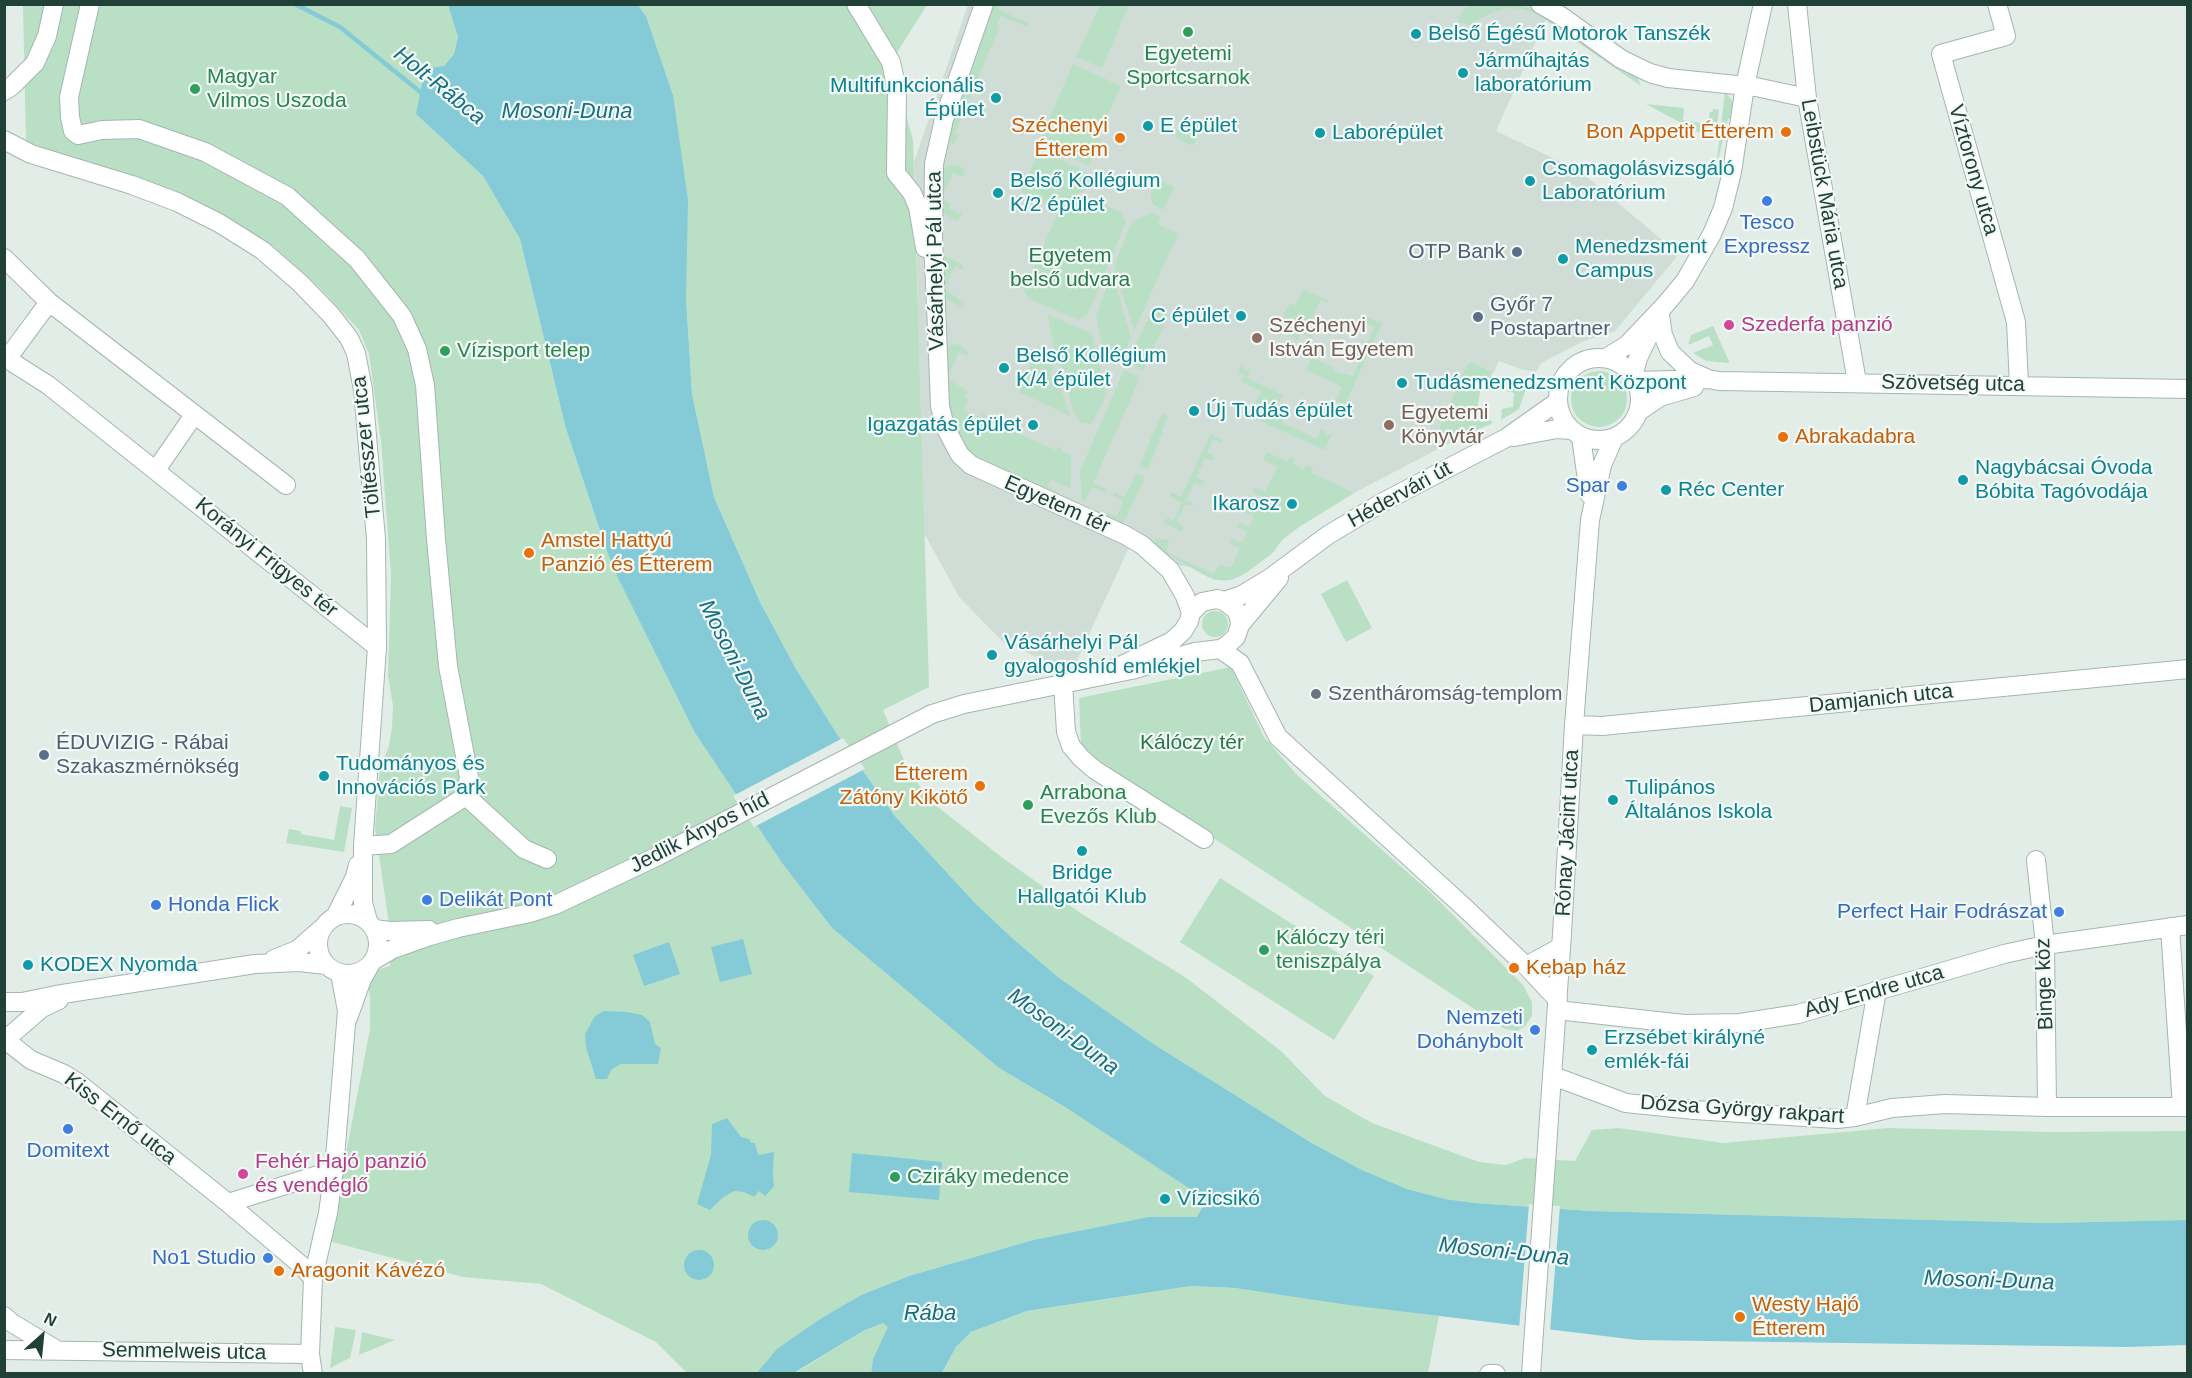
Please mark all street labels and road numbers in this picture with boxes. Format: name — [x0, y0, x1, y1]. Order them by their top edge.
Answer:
street label: Leibstück Mária utca — [1795, 97, 1853, 291]
street label: Víztorony utca — [1942, 102, 2004, 238]
street label: Vásárhelyi Pál utca — [922, 171, 950, 351]
street label: Szövetség utca — [1881, 370, 2025, 398]
street label: Töltésszer utca — [347, 375, 387, 519]
street label: Hédervári út — [1344, 456, 1456, 534]
street label: Egyetem tér — [1000, 470, 1114, 540]
street label: Korányi Frigyes tér — [190, 493, 342, 623]
street label: Damjanich utca — [1808, 679, 1954, 719]
street label: Rónay Jácint utca — [1551, 749, 1585, 917]
street label: Jedlik Ányos híd — [626, 787, 774, 879]
street label: Binge köz — [2031, 937, 2059, 1031]
street label: Ady Endre utca — [1802, 960, 1946, 1024]
street label: Kiss Ernő utca — [59, 1067, 181, 1171]
street label: Dózsa György rakpart — [1639, 1090, 1845, 1130]
street label: Semmelweis utca — [102, 1338, 266, 1366]

